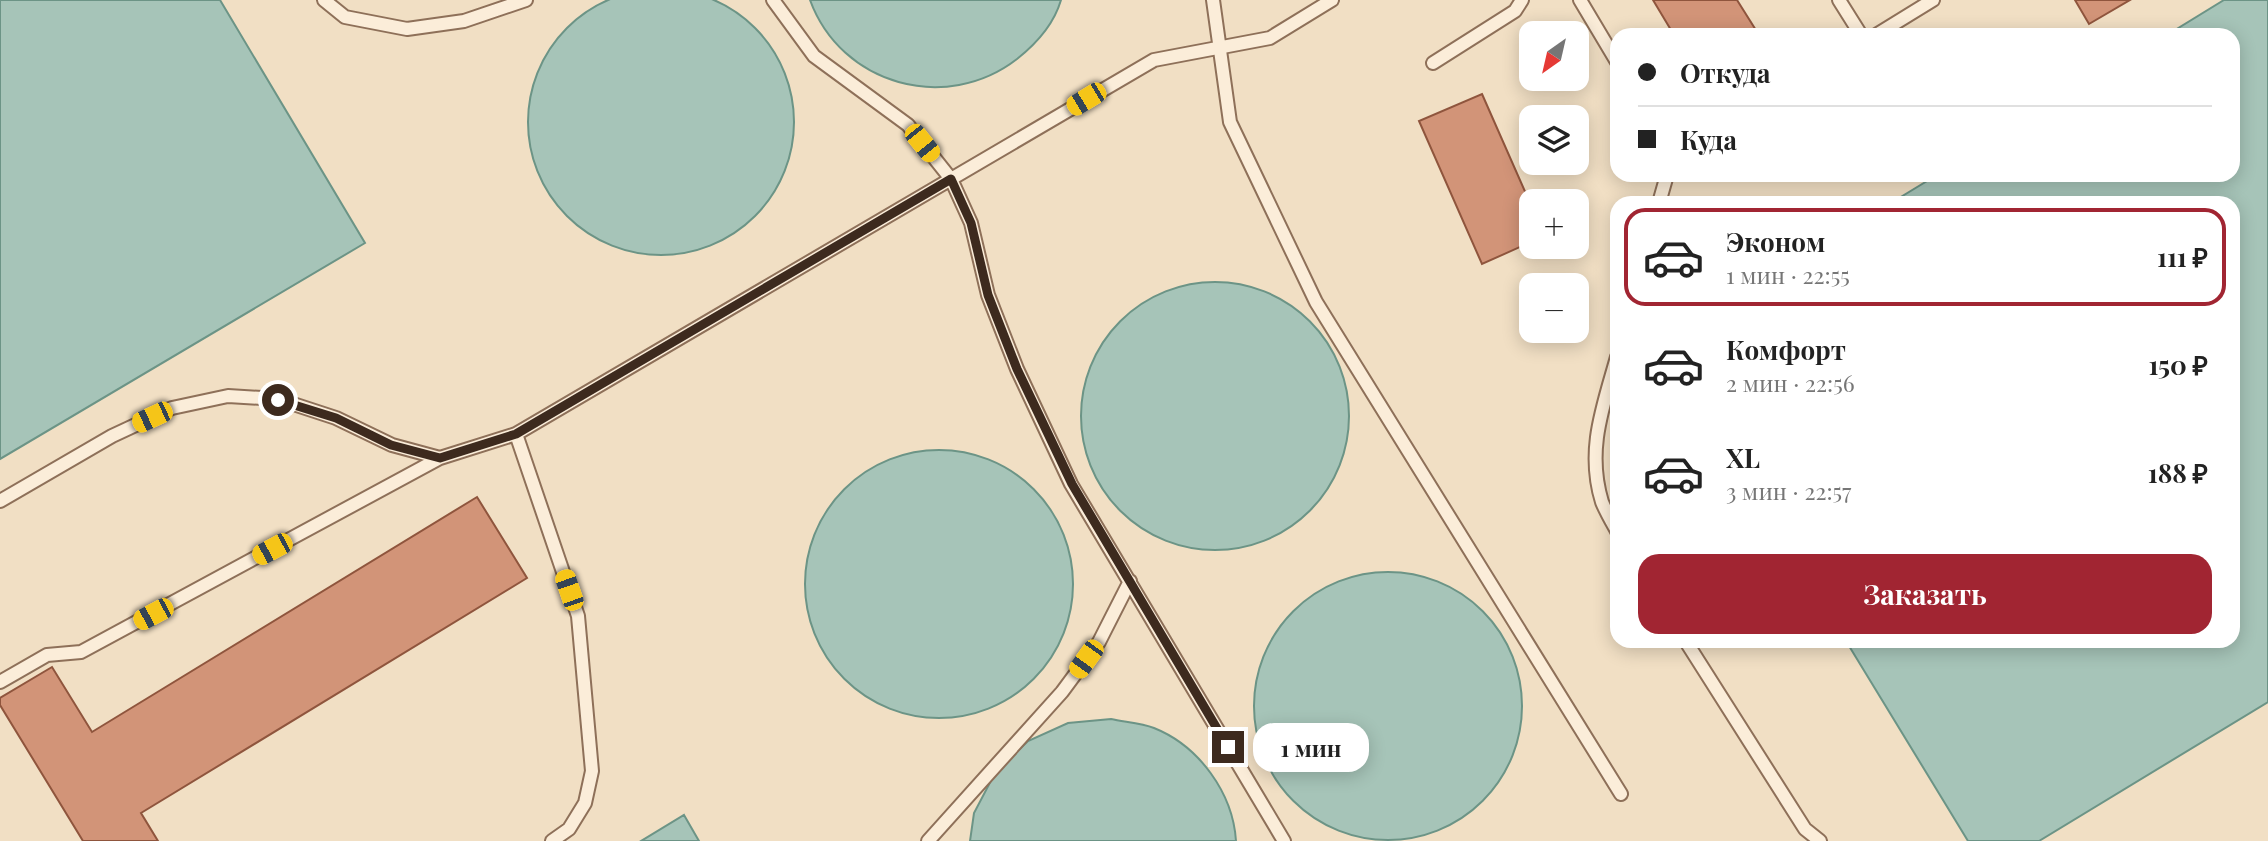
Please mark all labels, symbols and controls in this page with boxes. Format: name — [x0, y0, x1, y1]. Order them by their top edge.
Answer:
north arrow — [1519, 21, 1589, 91]
map controls — [1519, 21, 1589, 343]
text: Откуда — [1680, 55, 1771, 90]
car — [1063, 79, 1110, 119]
button: layers — [1519, 105, 1589, 175]
car — [901, 120, 944, 166]
text: Куда — [1680, 122, 1737, 157]
button: + — [1519, 189, 1589, 259]
text: Эконом — [1726, 224, 1825, 259]
icon: car — [1642, 226, 1705, 289]
text: 111 ₽ — [2157, 239, 2208, 274]
text: 1 мин · 22:55 — [1726, 259, 1850, 290]
button: − — [1519, 273, 1589, 343]
text: Комфорт — [1726, 332, 1846, 367]
icon: car — [1642, 334, 1705, 397]
text: 150 ₽ — [2148, 347, 2208, 382]
text: 2 мин · 22:56 — [1726, 367, 1855, 398]
route start — [262, 384, 294, 416]
car — [129, 399, 176, 435]
text: XL — [1726, 440, 1760, 475]
icon: car — [1642, 442, 1705, 505]
text: 188 ₽ — [2148, 455, 2208, 490]
text: 3 мин · 22:57 — [1726, 475, 1851, 506]
car — [249, 530, 296, 568]
button: Заказать — [1638, 554, 2212, 634]
car — [553, 567, 586, 613]
car — [130, 595, 177, 633]
car — [1066, 636, 1107, 682]
callout: 1 мин — [1252, 722, 1368, 772]
route end — [1212, 731, 1244, 763]
text: 1 мин — [1281, 732, 1341, 763]

